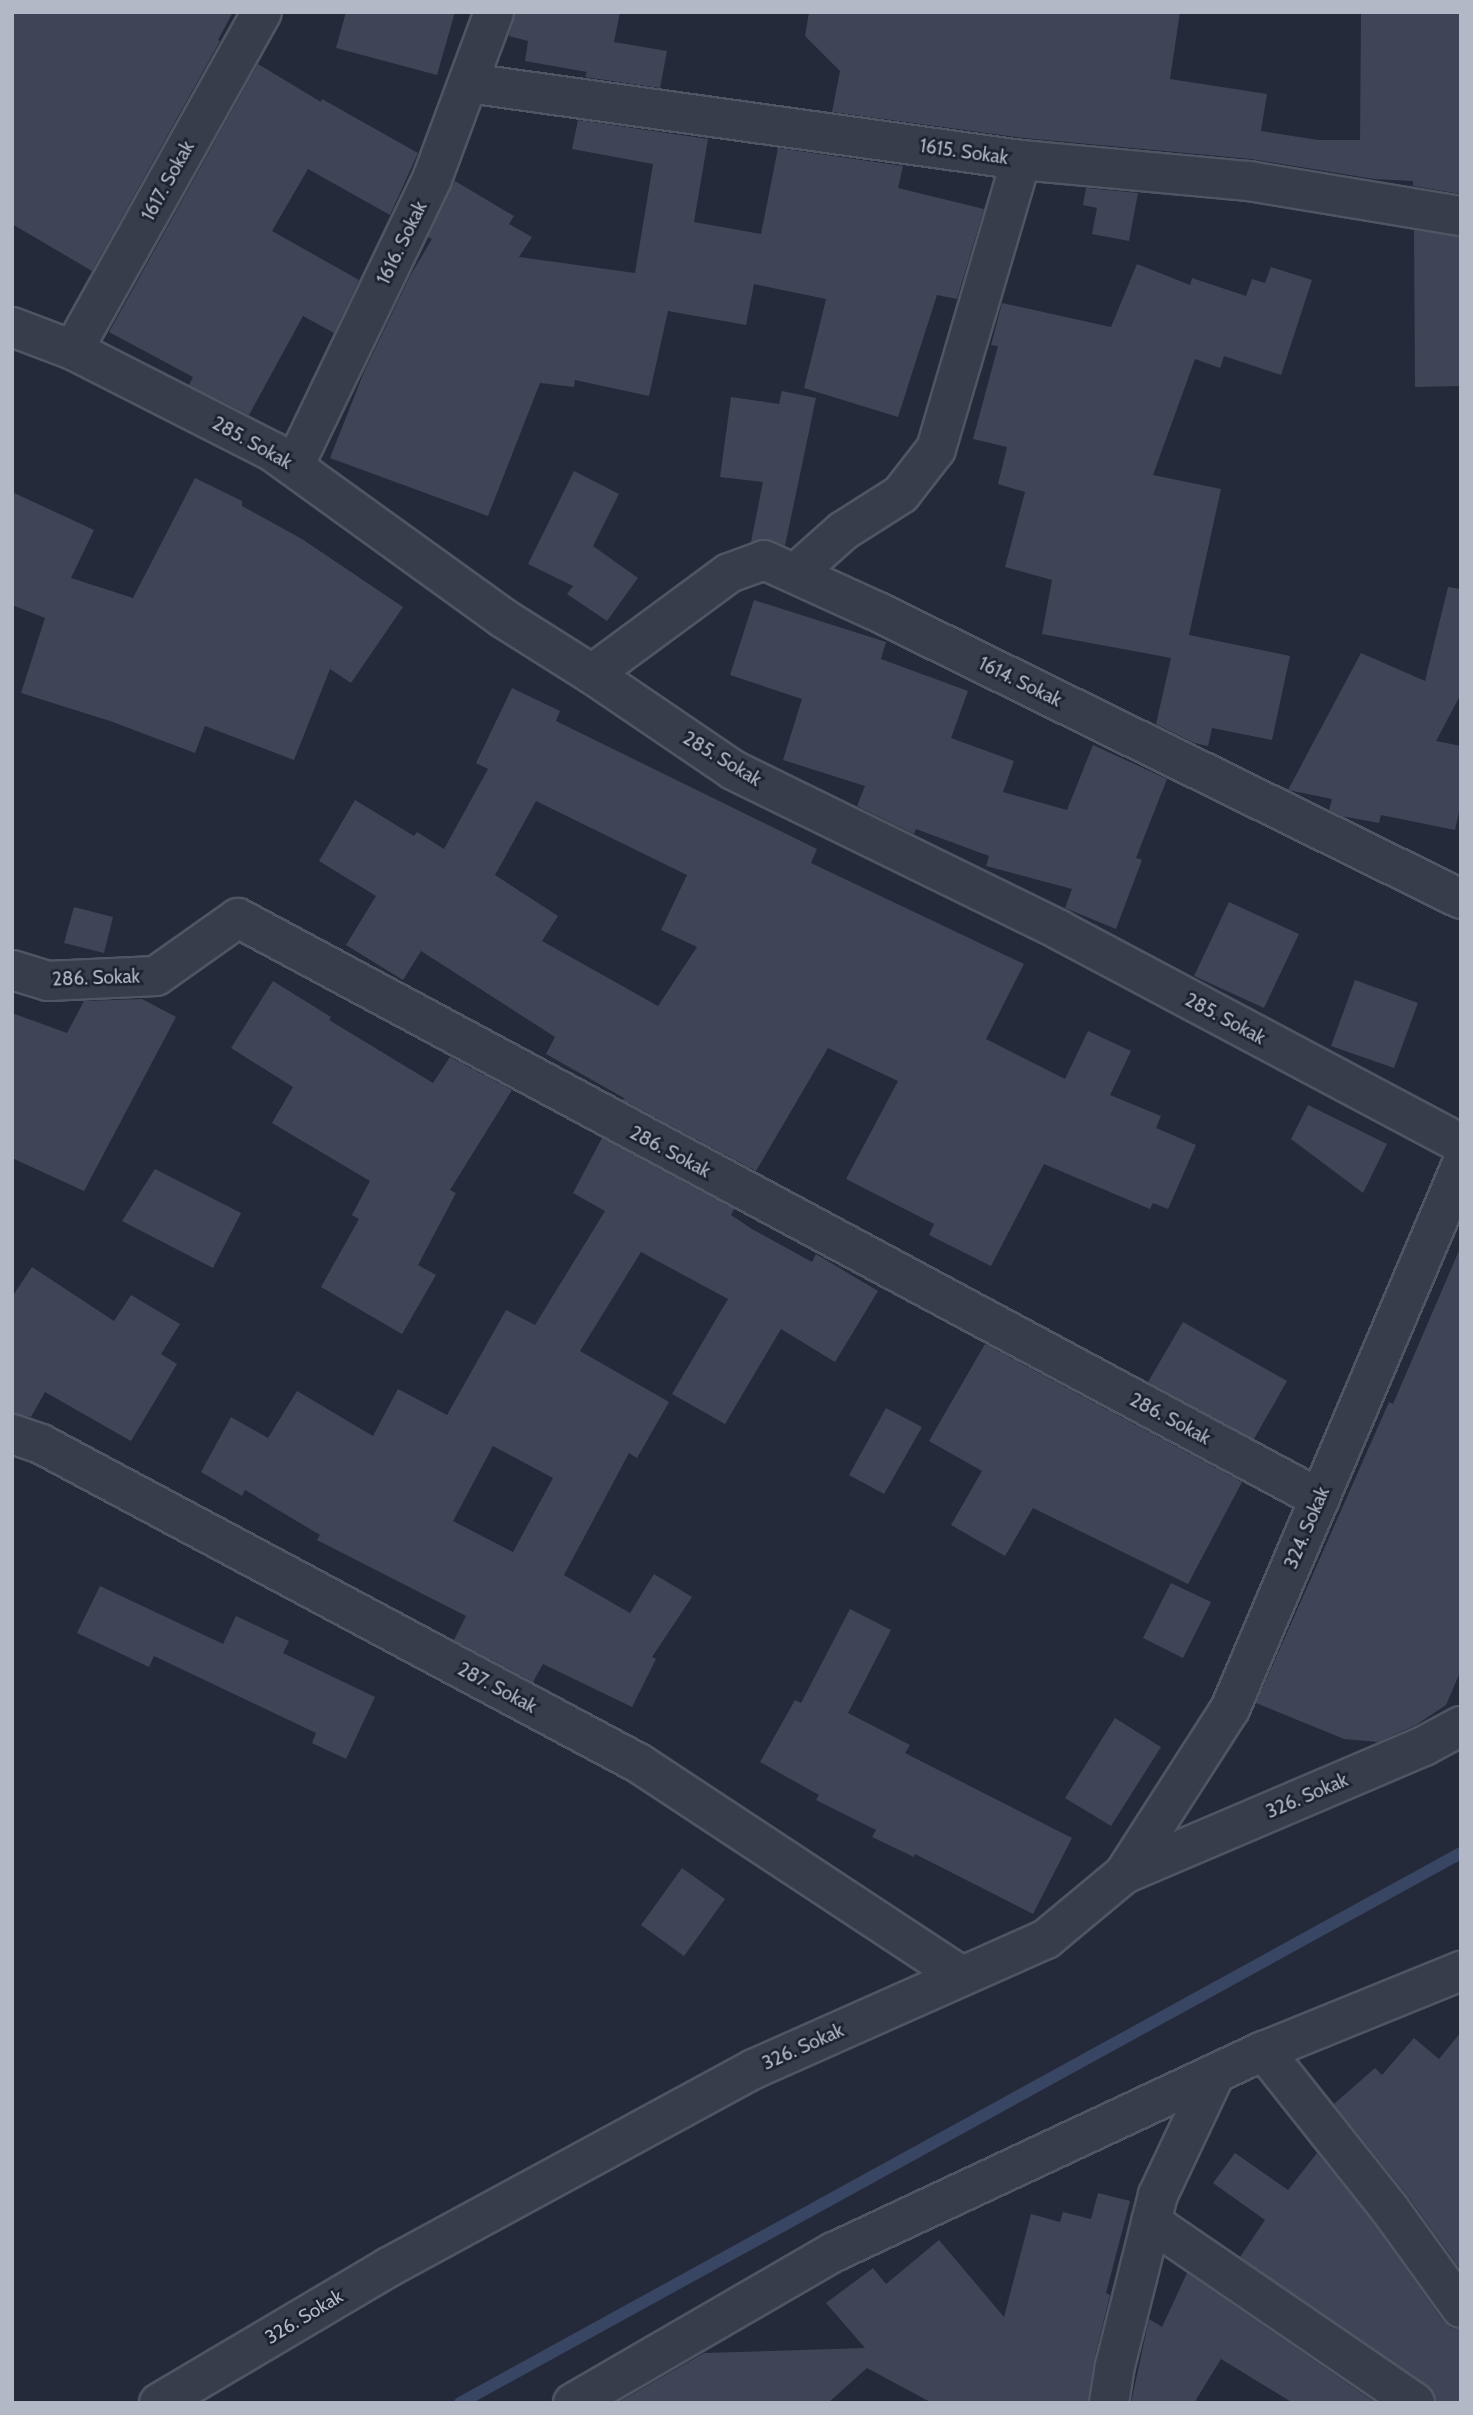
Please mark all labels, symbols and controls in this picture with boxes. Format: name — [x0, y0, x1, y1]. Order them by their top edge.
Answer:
street label: 1615. Sokak — [918, 135, 1010, 169]
street label: 1617. Sokak — [137, 137, 199, 225]
street label: 1616. Sokak — [372, 198, 432, 288]
street label: 285. Sokak — [208, 412, 296, 474]
street label: 1614. Sokak — [975, 652, 1065, 712]
street label: 285. Sokak — [679, 727, 765, 791]
street label: 286. Sokak — [52, 965, 140, 991]
street label: 285. Sokak — [1181, 988, 1269, 1050]
street label: 286. Sokak — [626, 1121, 714, 1183]
street label: 286. Sokak — [1126, 1388, 1214, 1450]
street label: 324. Sokak — [1280, 1484, 1334, 1572]
street label: 287. Sokak — [454, 1658, 540, 1718]
street label: 326. Sokak — [1263, 1769, 1351, 1823]
street label: 326. Sokak — [759, 2019, 847, 2075]
street label: 326. Sokak — [261, 2285, 347, 2349]

